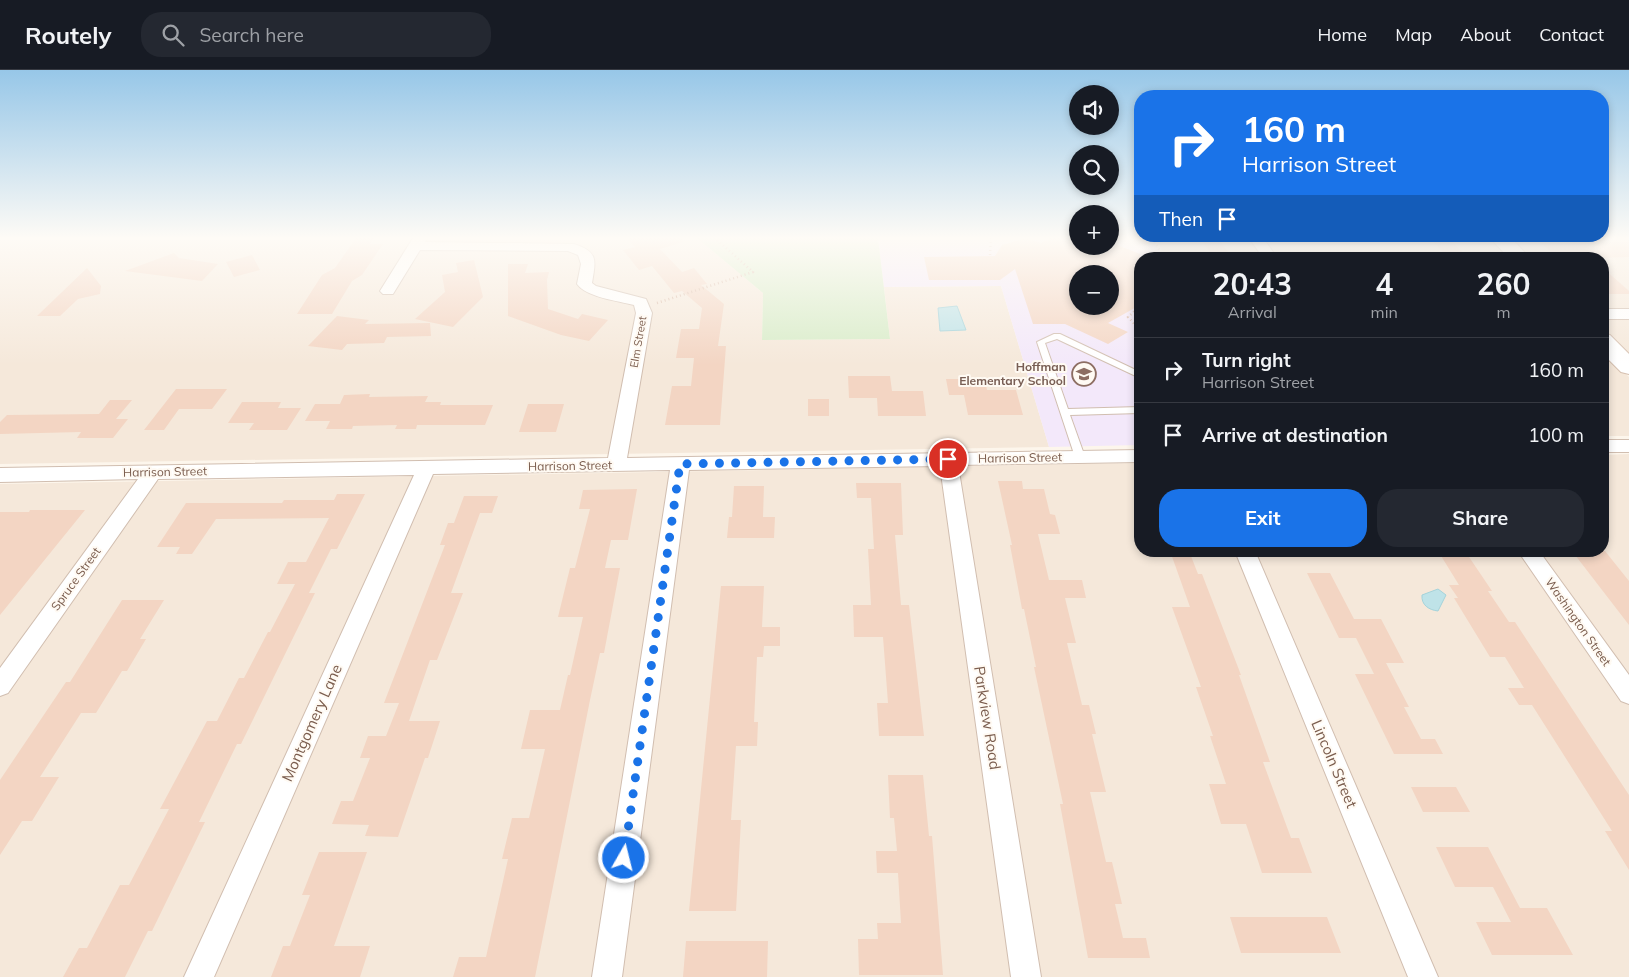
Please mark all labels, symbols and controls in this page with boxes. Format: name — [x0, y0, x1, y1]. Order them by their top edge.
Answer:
search box — [141, 12, 491, 57]
text: Routely — [25, 20, 111, 50]
icon: search — [159, 21, 187, 49]
text: Search here — [199, 23, 304, 47]
text: Home — [1317, 23, 1367, 46]
text: Map — [1395, 23, 1432, 46]
text: About — [1460, 23, 1511, 46]
text: Contact — [1539, 23, 1604, 46]
map controls — [1069, 85, 1119, 315]
button: sound — [1069, 85, 1119, 135]
text: 160 m — [1242, 107, 1346, 151]
icon: right — [1159, 110, 1224, 175]
button: search — [1069, 145, 1119, 195]
text: Harrison Street — [1242, 150, 1396, 178]
button: + — [1069, 205, 1119, 255]
icon: arrive — [1213, 205, 1241, 233]
text: Then — [1159, 207, 1203, 231]
button: − — [1069, 265, 1119, 315]
text: 20:43 — [1213, 265, 1292, 303]
text: 4 — [1375, 265, 1393, 303]
text: 260 — [1476, 265, 1530, 303]
text: Arrival — [1228, 302, 1277, 322]
text: min — [1371, 302, 1398, 322]
text: m — [1496, 302, 1510, 322]
street label: Elm Street — [627, 315, 649, 369]
text: Turn right — [1202, 348, 1291, 372]
icon: right — [1159, 356, 1187, 384]
text: 160 m — [1528, 358, 1584, 382]
place label: Hoffman Elementary School — [959, 359, 1066, 388]
school or university icon: Hoffman Elementary School — [1071, 361, 1097, 387]
text: Harrison Street — [1202, 372, 1314, 392]
icon: arrive — [1159, 421, 1187, 449]
text: Arrive at destination — [1202, 423, 1388, 447]
text: 100 m — [1528, 423, 1584, 447]
pin — [927, 438, 969, 480]
icon: arrive — [934, 445, 962, 473]
street label: Harrison Street — [978, 449, 1062, 466]
street label: Harrison Street — [528, 457, 612, 474]
street label: Harrison Street — [123, 463, 207, 480]
button: Exit — [1159, 489, 1367, 547]
button: Share — [1377, 489, 1584, 547]
street label: Spruce Street — [48, 544, 104, 613]
street label: Washington Street — [1542, 575, 1614, 669]
street label: Montgomery Lane — [277, 661, 346, 784]
street label: Parkview Road — [970, 665, 1005, 771]
street label: Lincoln Street — [1307, 717, 1362, 811]
position arrow — [597, 831, 649, 883]

